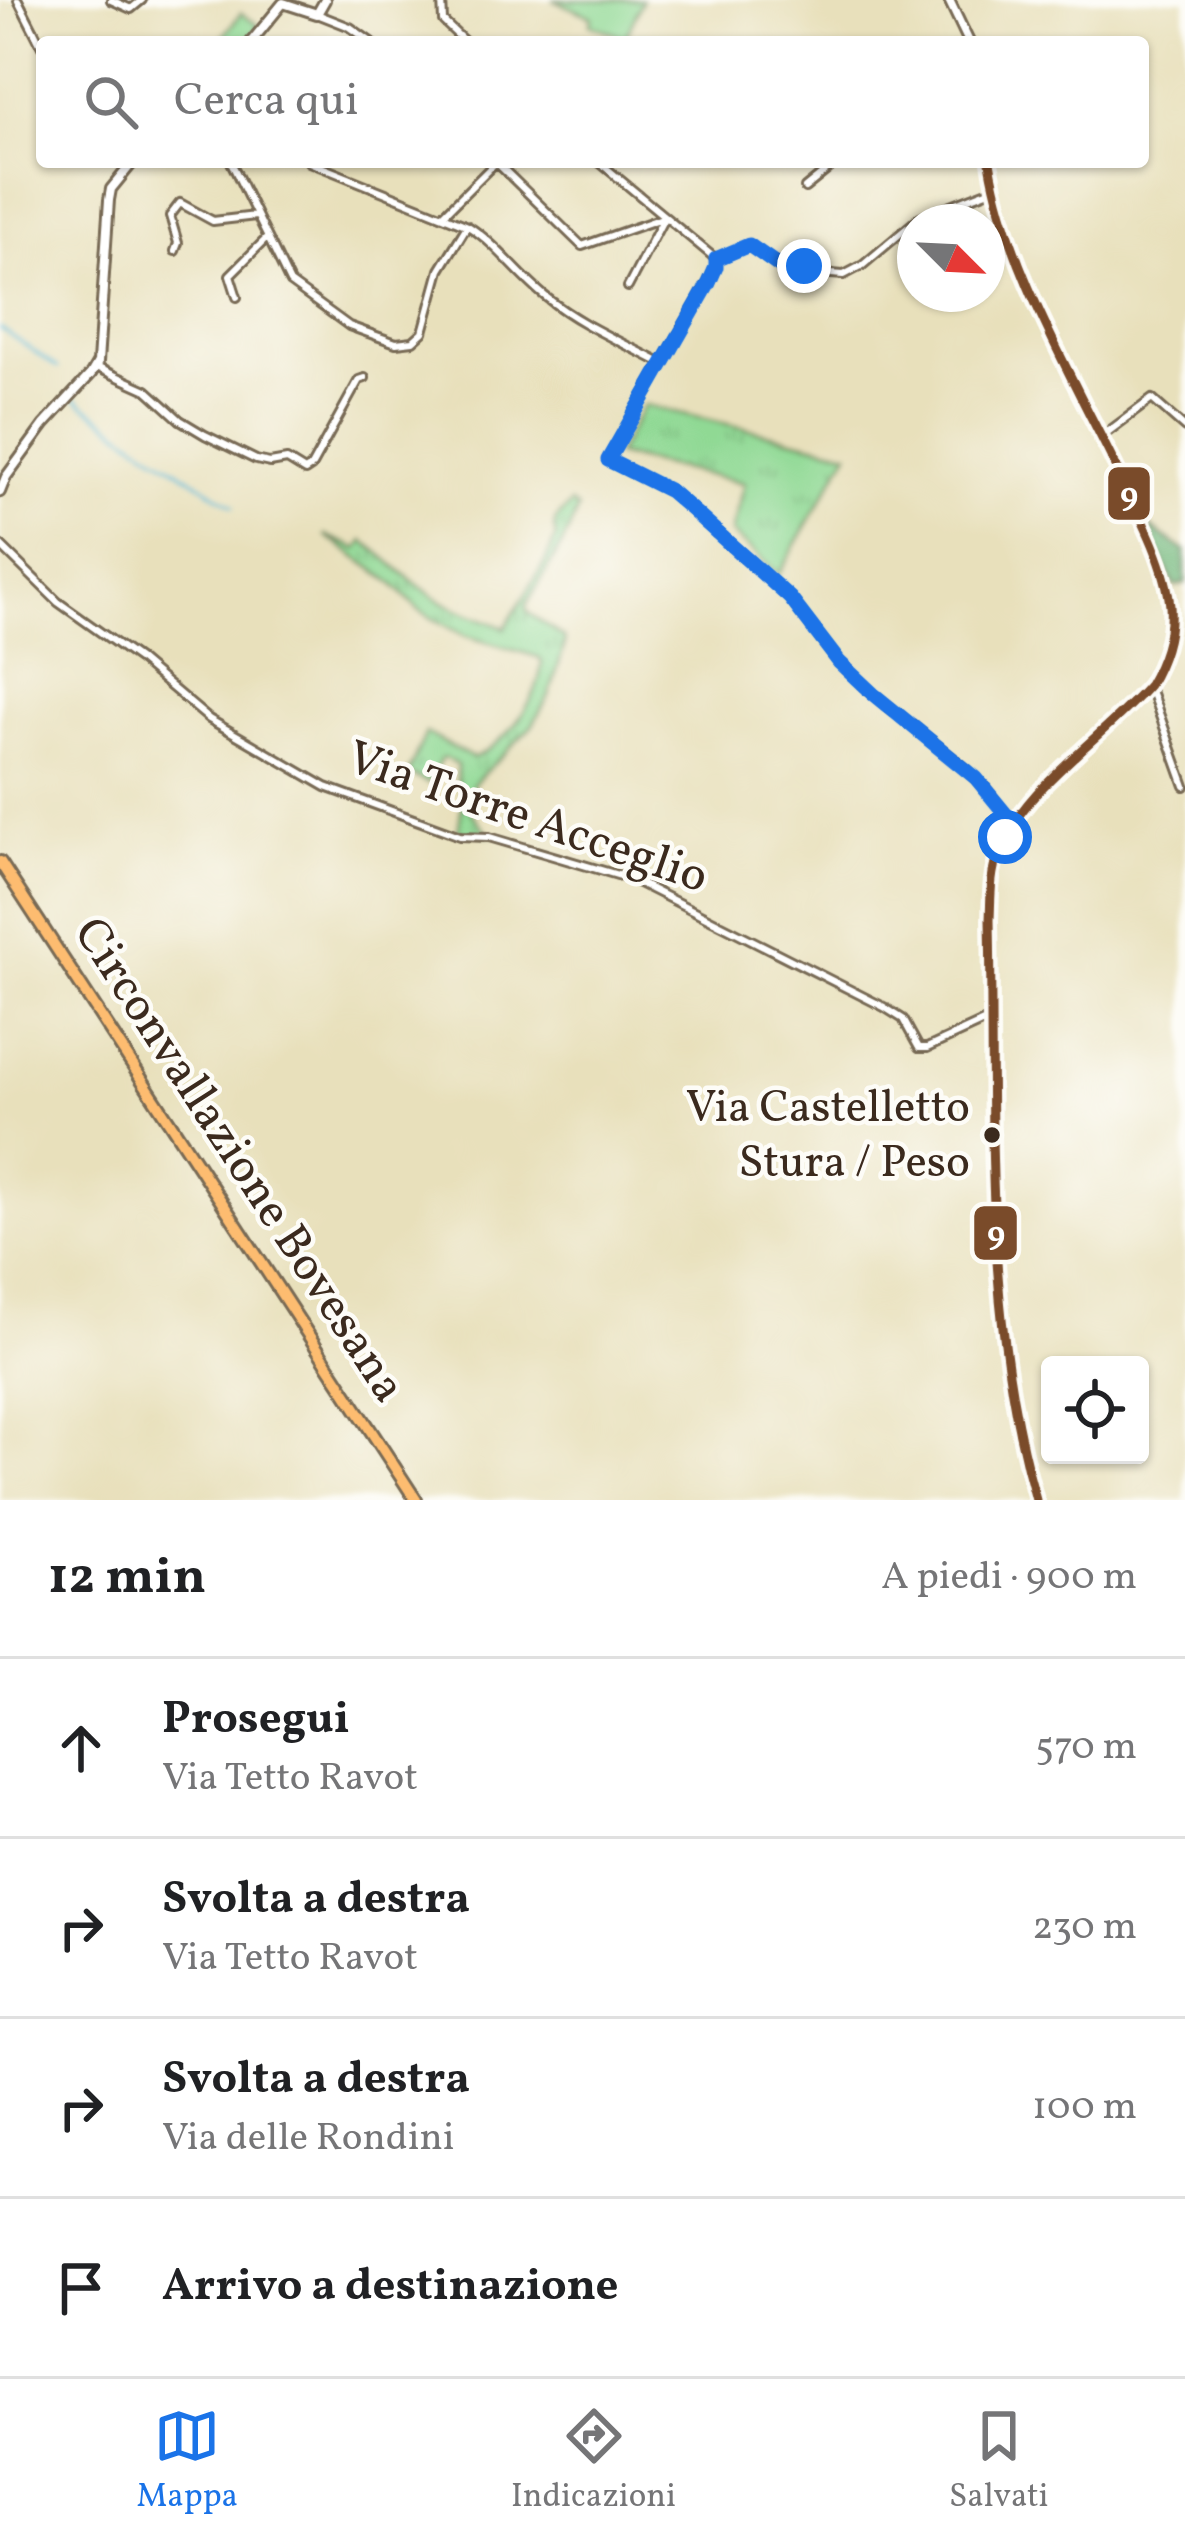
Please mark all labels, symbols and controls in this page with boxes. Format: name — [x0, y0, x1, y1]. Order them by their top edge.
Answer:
search box — [36, 36, 1149, 168]
icon: search — [78, 69, 144, 135]
text: Cerca qui — [174, 71, 359, 134]
north arrow — [897, 204, 1005, 312]
route end — [777, 239, 831, 293]
line badge: 9 — [1106, 465, 1152, 522]
text: 9 — [1120, 474, 1138, 520]
street label: Via Torre Acceglio — [338, 726, 716, 912]
route start — [978, 810, 1032, 864]
street label: Circonvallazione Bovesana — [56, 905, 420, 1417]
place label: Via Castelletto Stura / Peso — [686, 1078, 970, 1196]
marker: Via Castelletto Stura / Peso — [981, 1124, 1003, 1146]
line badge: 9 — [972, 1204, 1019, 1262]
text: 9 — [987, 1213, 1005, 1259]
map controls — [1041, 1356, 1149, 1464]
button: locate — [1041, 1356, 1149, 1464]
text: 12 min — [48, 1543, 206, 1614]
text: A piedi · 900 m — [881, 1551, 1137, 1605]
text: Prosegui — [162, 1689, 350, 1752]
icon: ahead — [48, 1715, 114, 1781]
text: 570 m — [1035, 1721, 1137, 1775]
text: Via Tetto Ravot — [162, 1752, 418, 1806]
text: Svolta a destra — [162, 1869, 470, 1932]
icon: right — [48, 1895, 114, 1961]
text: 230 m — [1032, 1901, 1137, 1955]
text: Via Tetto Ravot — [162, 1932, 418, 1986]
text: Svolta a destra — [162, 2049, 470, 2112]
icon: right — [48, 2075, 114, 2141]
text: 100 m — [1032, 2081, 1137, 2135]
text: Via delle Rondini — [162, 2112, 455, 2166]
icon: arrive — [48, 2255, 114, 2321]
text: Arrivo a destinazione — [162, 2256, 618, 2319]
tab: Mappa — [137, 2403, 238, 2521]
tab: Indicazioni — [511, 2403, 676, 2521]
tab: Salvati — [949, 2403, 1048, 2521]

